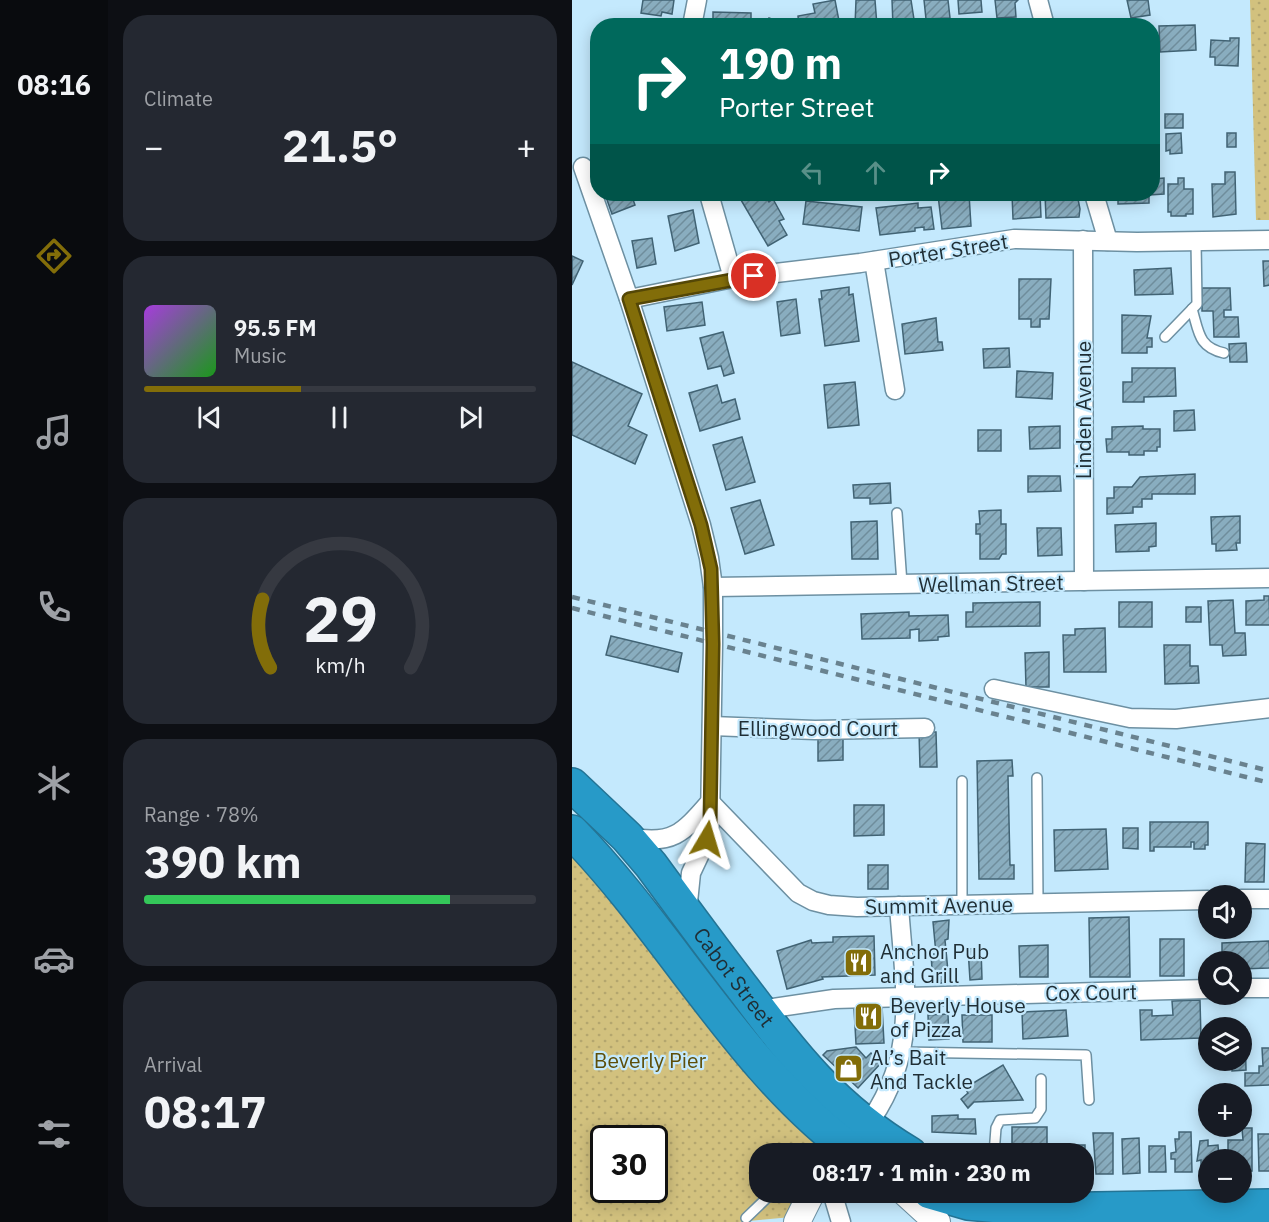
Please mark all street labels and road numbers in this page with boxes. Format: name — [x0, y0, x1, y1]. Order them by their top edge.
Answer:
street label: Porter Street — [886, 227, 1010, 273]
street label: Linden Avenue — [1069, 341, 1097, 479]
street label: Wellman Street — [918, 568, 1064, 598]
street label: Ellingwood Court — [738, 714, 898, 742]
street label: Summit Avenue — [865, 890, 1013, 920]
street label: Cabot Street — [687, 921, 781, 1033]
street label: Cox Court — [1045, 977, 1137, 1007]

